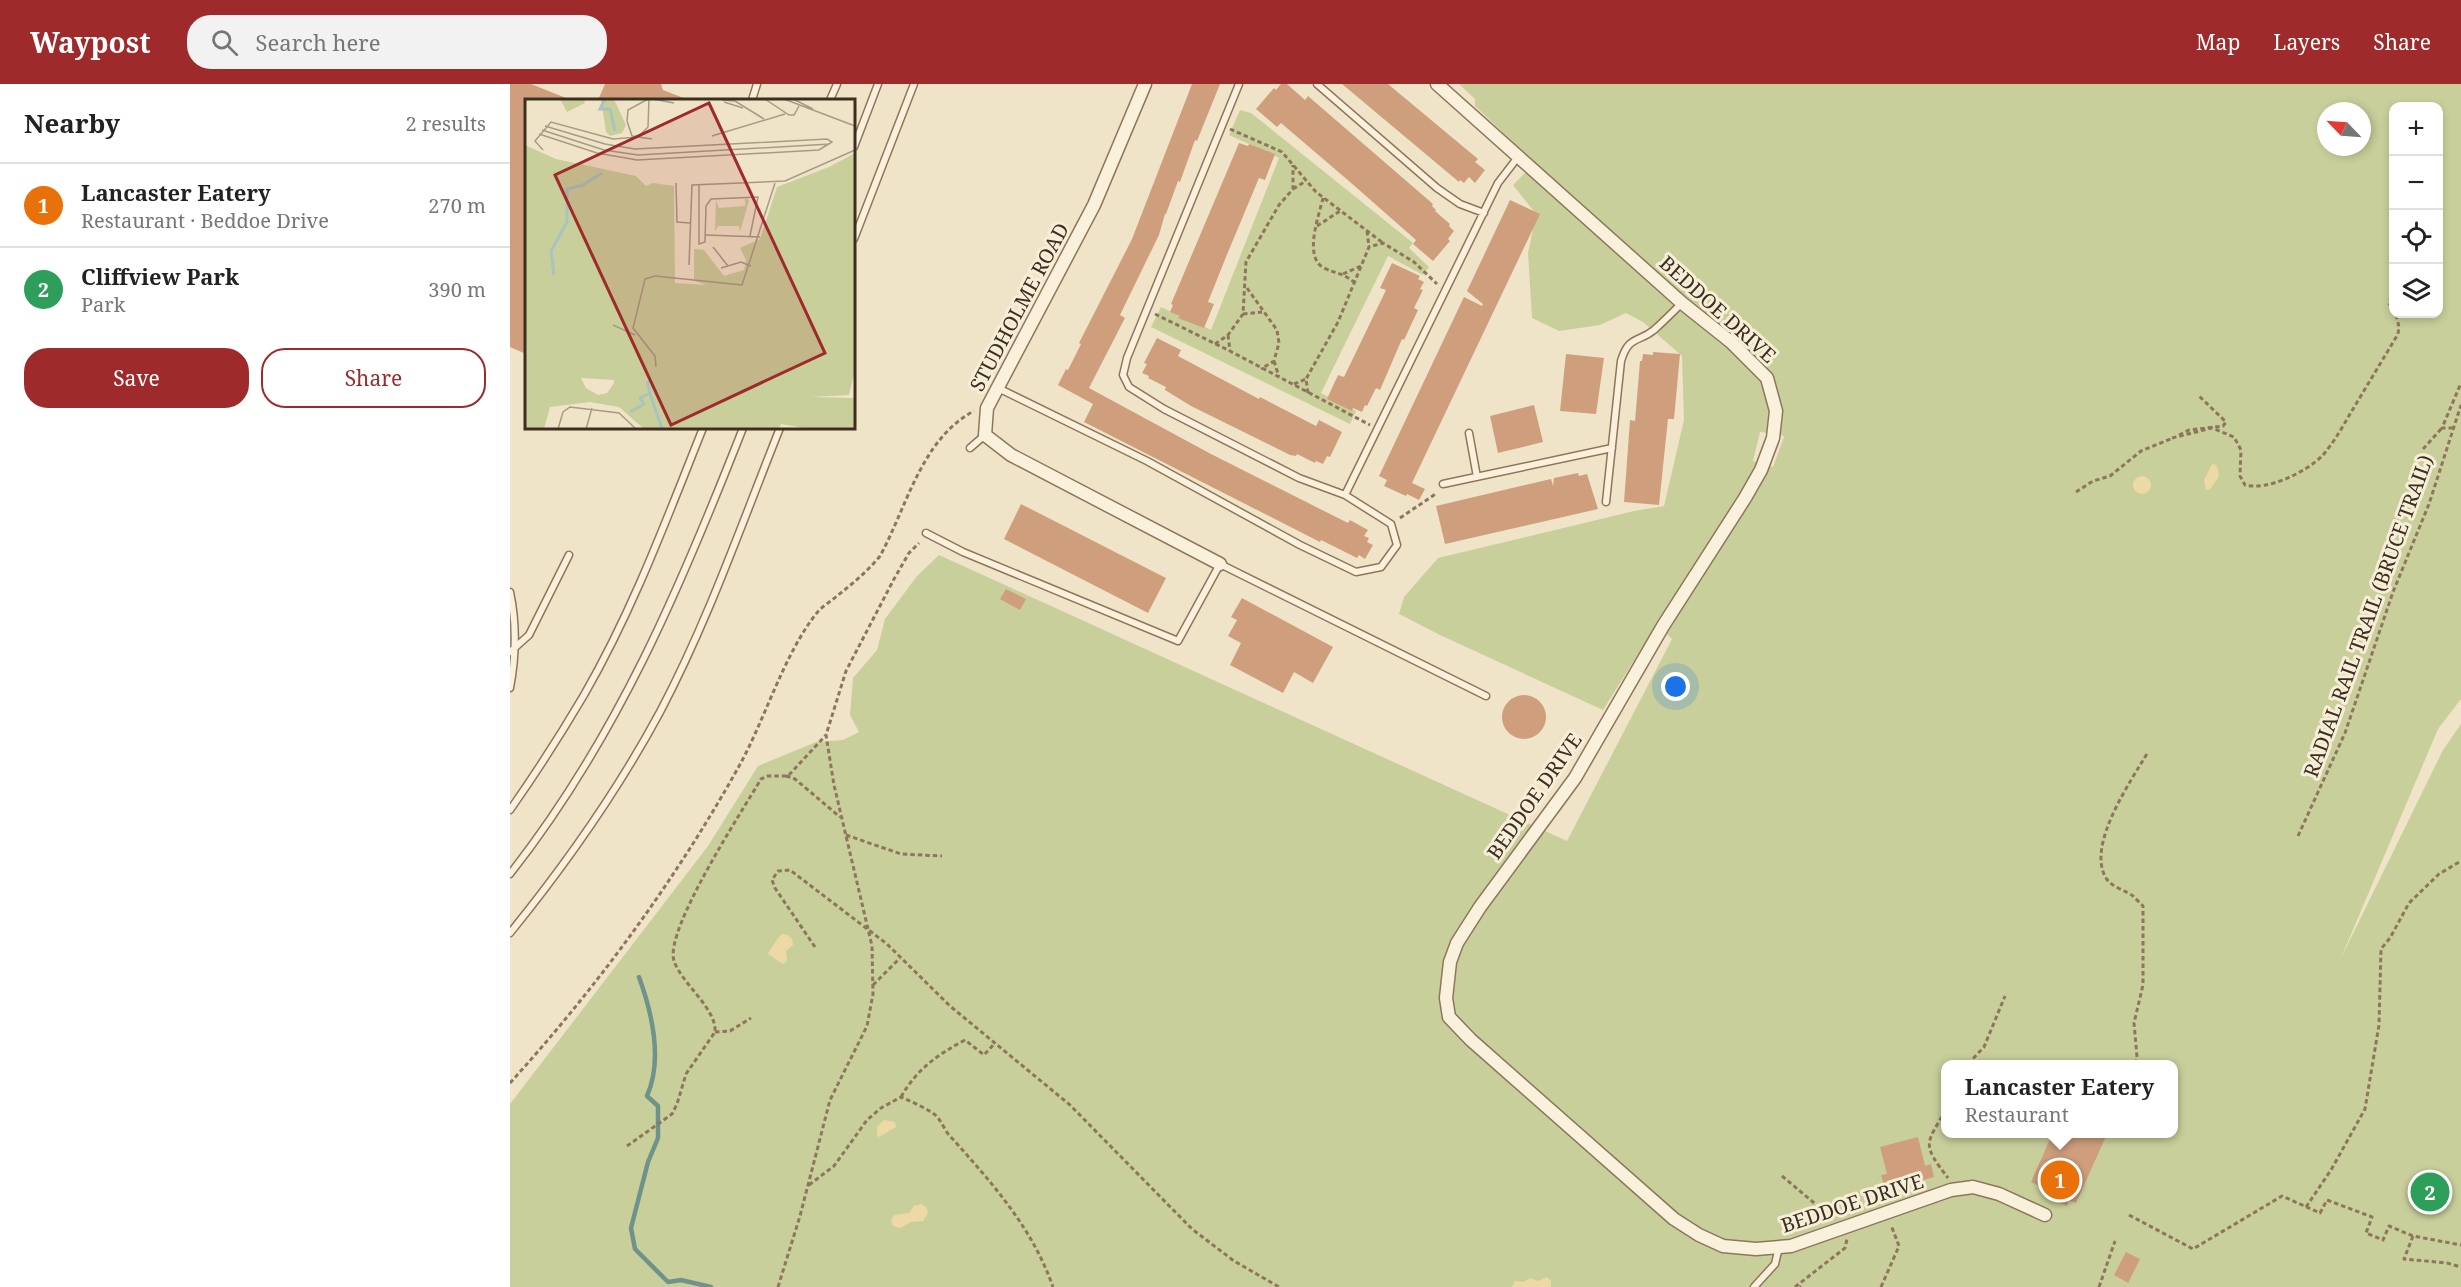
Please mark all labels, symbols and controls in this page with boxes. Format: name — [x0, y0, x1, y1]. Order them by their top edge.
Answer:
search box — [187, 15, 607, 69]
text: Waypost — [30, 23, 151, 61]
icon: search — [208, 26, 241, 59]
text: Search here — [256, 27, 380, 57]
text: Map — [2196, 28, 2240, 56]
text: Layers — [2273, 28, 2340, 56]
text: Share — [2373, 28, 2431, 56]
inset map — [525, 99, 855, 429]
north arrow — [2317, 102, 2371, 156]
map controls — [2389, 102, 2443, 318]
button: + — [2389, 102, 2443, 156]
text: Nearby — [24, 105, 120, 141]
text: 2 results — [406, 110, 486, 137]
button: − — [2389, 156, 2443, 210]
text: Lancaster Eatery — [81, 177, 271, 207]
text: 1 — [38, 192, 49, 219]
text: 270 m — [428, 192, 486, 219]
text: Restaurant · Beddoe Drive — [81, 207, 329, 234]
button: locate — [2389, 210, 2443, 264]
street label: STUDHOLME ROAD — [963, 218, 1075, 396]
street label: BEDDOE DRIVE — [1654, 249, 1782, 369]
text: Cliffview Park — [81, 261, 239, 291]
button: layers — [2389, 264, 2443, 318]
text: 2 — [38, 276, 49, 303]
text: 390 m — [428, 276, 486, 303]
text: Park — [81, 291, 125, 318]
button: Save — [24, 348, 249, 408]
button: Share — [261, 348, 486, 408]
street label: RADIAL RAIL TRAIL (BRUCE TRAIL) — [2297, 451, 2439, 781]
your location — [1661, 672, 1690, 701]
street label: BEDDOE DRIVE — [1480, 728, 1588, 864]
popup — [1941, 1060, 2178, 1138]
text: Lancaster Eatery — [1965, 1071, 2154, 1101]
text: Restaurant — [1965, 1101, 2069, 1128]
pin: 1 — [2040, 1158, 2080, 1202]
street label: BEDDOE DRIVE — [1777, 1167, 1927, 1239]
pin: 2 — [2410, 1170, 2450, 1214]

